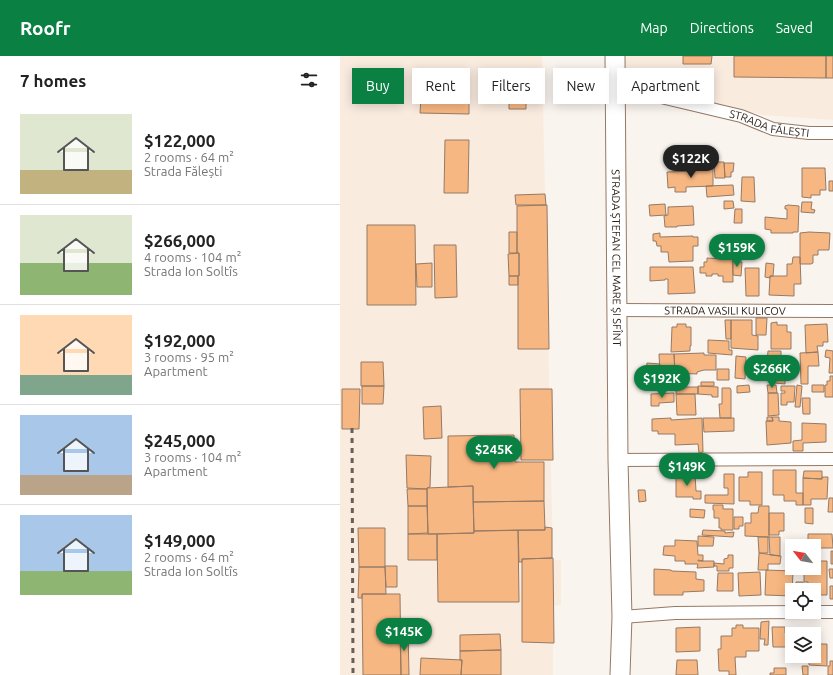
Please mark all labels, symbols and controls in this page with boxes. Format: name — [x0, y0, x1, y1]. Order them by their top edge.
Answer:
text: Roofr — [20, 17, 71, 39]
text: Map — [640, 20, 668, 36]
text: Directions — [690, 20, 754, 36]
text: Saved — [776, 20, 813, 36]
chip: Buy — [352, 68, 404, 104]
chip: Rent — [412, 68, 470, 104]
chip: Filters — [478, 68, 545, 104]
chip: New — [553, 68, 609, 104]
chip: Apartment — [617, 68, 714, 104]
icon: filters — [298, 69, 320, 91]
text: 7 homes — [20, 71, 86, 90]
street label: STRADA FĂLEȘTI — [728, 107, 810, 139]
icon: home — [52, 130, 100, 178]
text: $122,000 — [144, 131, 215, 150]
pin: $122K — [663, 145, 719, 179]
text: 2 rooms · 64 m² — [144, 150, 234, 164]
text: $122K — [672, 151, 710, 165]
text: Strada Fălești — [144, 164, 222, 178]
street label: STRADA ȘTEFAN CEL MARE ȘI SFÎNT — [610, 169, 624, 347]
icon: home — [52, 231, 100, 279]
text: $266,000 — [144, 231, 215, 250]
pin: $159K — [709, 234, 765, 268]
text: $159K — [718, 240, 756, 254]
text: 4 rooms · 104 m² — [144, 250, 241, 264]
text: Strada Ion Soltîs — [144, 264, 238, 278]
street label: STRADA VASILI KULICOV — [664, 304, 786, 317]
icon: home — [52, 331, 100, 379]
text: $192,000 — [144, 331, 215, 350]
text: 3 rooms · 95 m² — [144, 350, 234, 364]
pin: $266K — [744, 355, 800, 389]
text: $266K — [753, 361, 791, 375]
text: Apartment — [144, 364, 208, 378]
pin: $192K — [634, 365, 690, 399]
text: $192K — [643, 371, 681, 385]
icon: home — [52, 431, 100, 479]
text: $245,000 — [144, 431, 215, 450]
pin: $245K — [466, 436, 522, 470]
text: $245K — [475, 442, 513, 456]
text: 3 rooms · 104 m² — [144, 450, 241, 464]
pin: $149K — [659, 453, 715, 487]
text: $149K — [668, 459, 706, 473]
text: Apartment — [144, 464, 208, 478]
icon: home — [52, 531, 100, 579]
text: $149,000 — [144, 531, 215, 550]
north arrow — [785, 539, 821, 575]
map controls — [785, 539, 821, 663]
text: 2 rooms · 64 m² — [144, 550, 234, 564]
text: Strada Ion Soltîs — [144, 564, 238, 578]
button: locate — [785, 583, 821, 619]
pin: $145K — [376, 618, 432, 652]
text: $145K — [385, 624, 423, 638]
button: layers — [785, 627, 821, 663]

